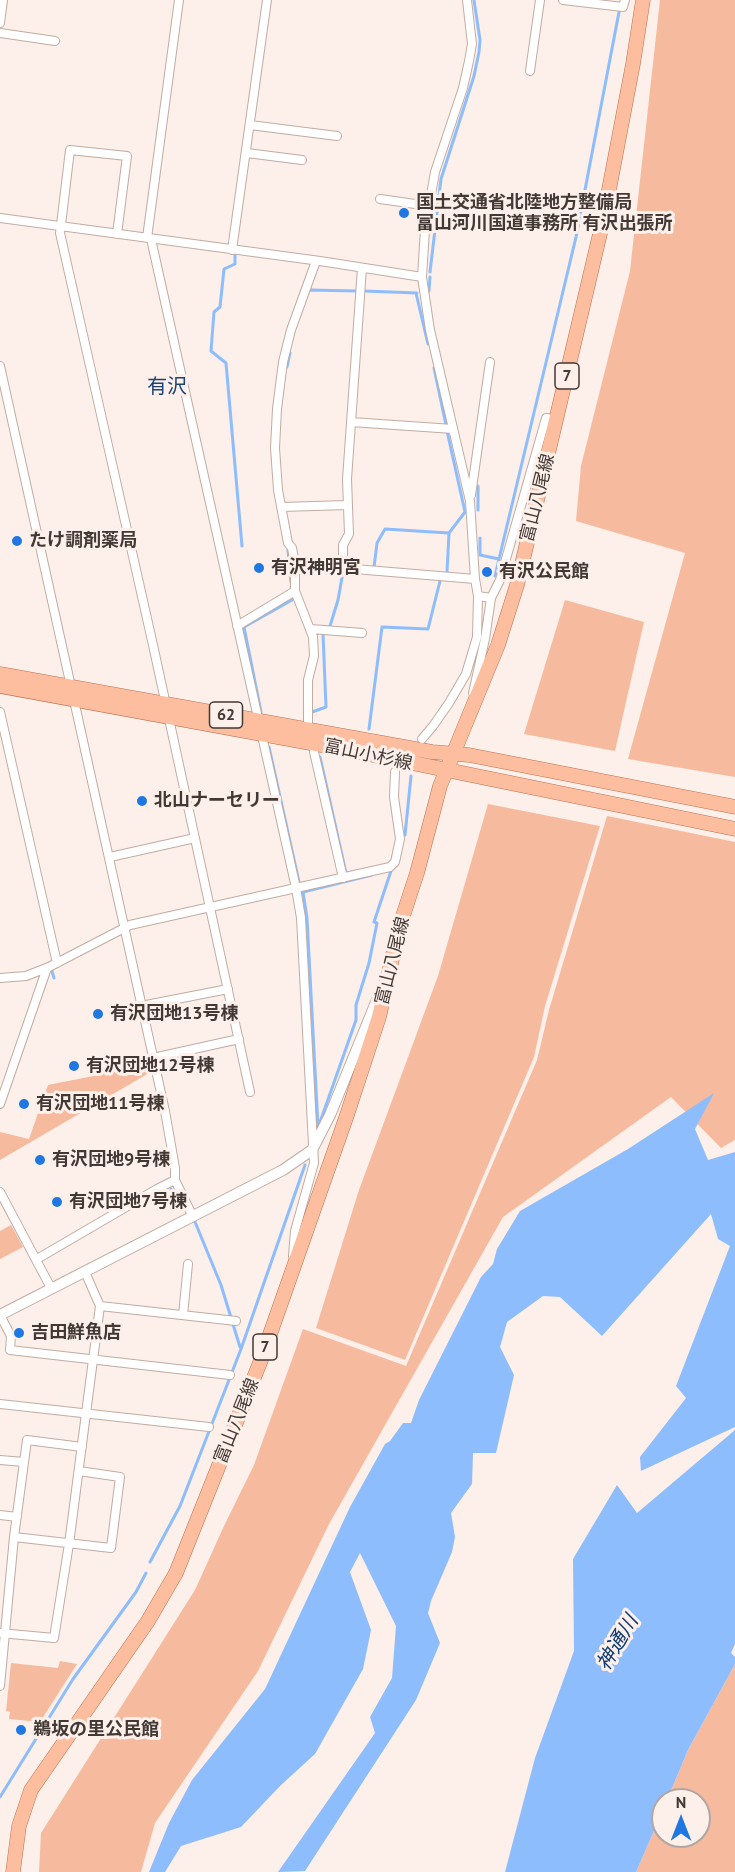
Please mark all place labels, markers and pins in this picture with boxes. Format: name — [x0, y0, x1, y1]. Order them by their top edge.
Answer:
place label: 国土交通省北陸地方整備局 富山河川国道事務所 有沢出張所 — [416, 192, 673, 234]
marker: 国土交通省北陸地方整備局 富山河川国道事務所 有沢出張所 — [397, 206, 411, 220]
place label: たけ調剤薬局 — [29, 530, 137, 552]
marker: たけ調剤薬局 — [10, 534, 24, 548]
place label: 有沢神明宮 — [271, 557, 361, 579]
marker: 有沢神明宮 — [252, 561, 266, 575]
place label: 有沢公民館 — [499, 561, 589, 583]
marker: 有沢公民館 — [480, 565, 494, 579]
place label: 北山ナーセリー — [154, 790, 280, 812]
marker: 北山ナーセリー — [135, 794, 149, 808]
place label: 有沢団地13号棟 — [110, 1003, 238, 1025]
marker: 有沢団地13号棟 — [91, 1007, 105, 1021]
place label: 有沢団地12号棟 — [86, 1055, 214, 1077]
marker: 有沢団地12号棟 — [67, 1059, 81, 1073]
place label: 有沢団地11号棟 — [36, 1093, 164, 1115]
marker: 有沢団地11号棟 — [17, 1097, 31, 1111]
place label: 有沢団地9号棟 — [52, 1149, 170, 1171]
marker: 有沢団地9号棟 — [33, 1153, 47, 1167]
place label: 有沢団地7号棟 — [69, 1191, 187, 1213]
marker: 有沢団地7号棟 — [50, 1195, 64, 1209]
place label: 吉田鮮魚店 — [31, 1322, 121, 1344]
marker: 吉田鮮魚店 — [12, 1326, 26, 1340]
place label: 鵜坂の里公民館 — [33, 1719, 159, 1741]
marker: 鵜坂の里公民館 — [14, 1723, 28, 1737]

